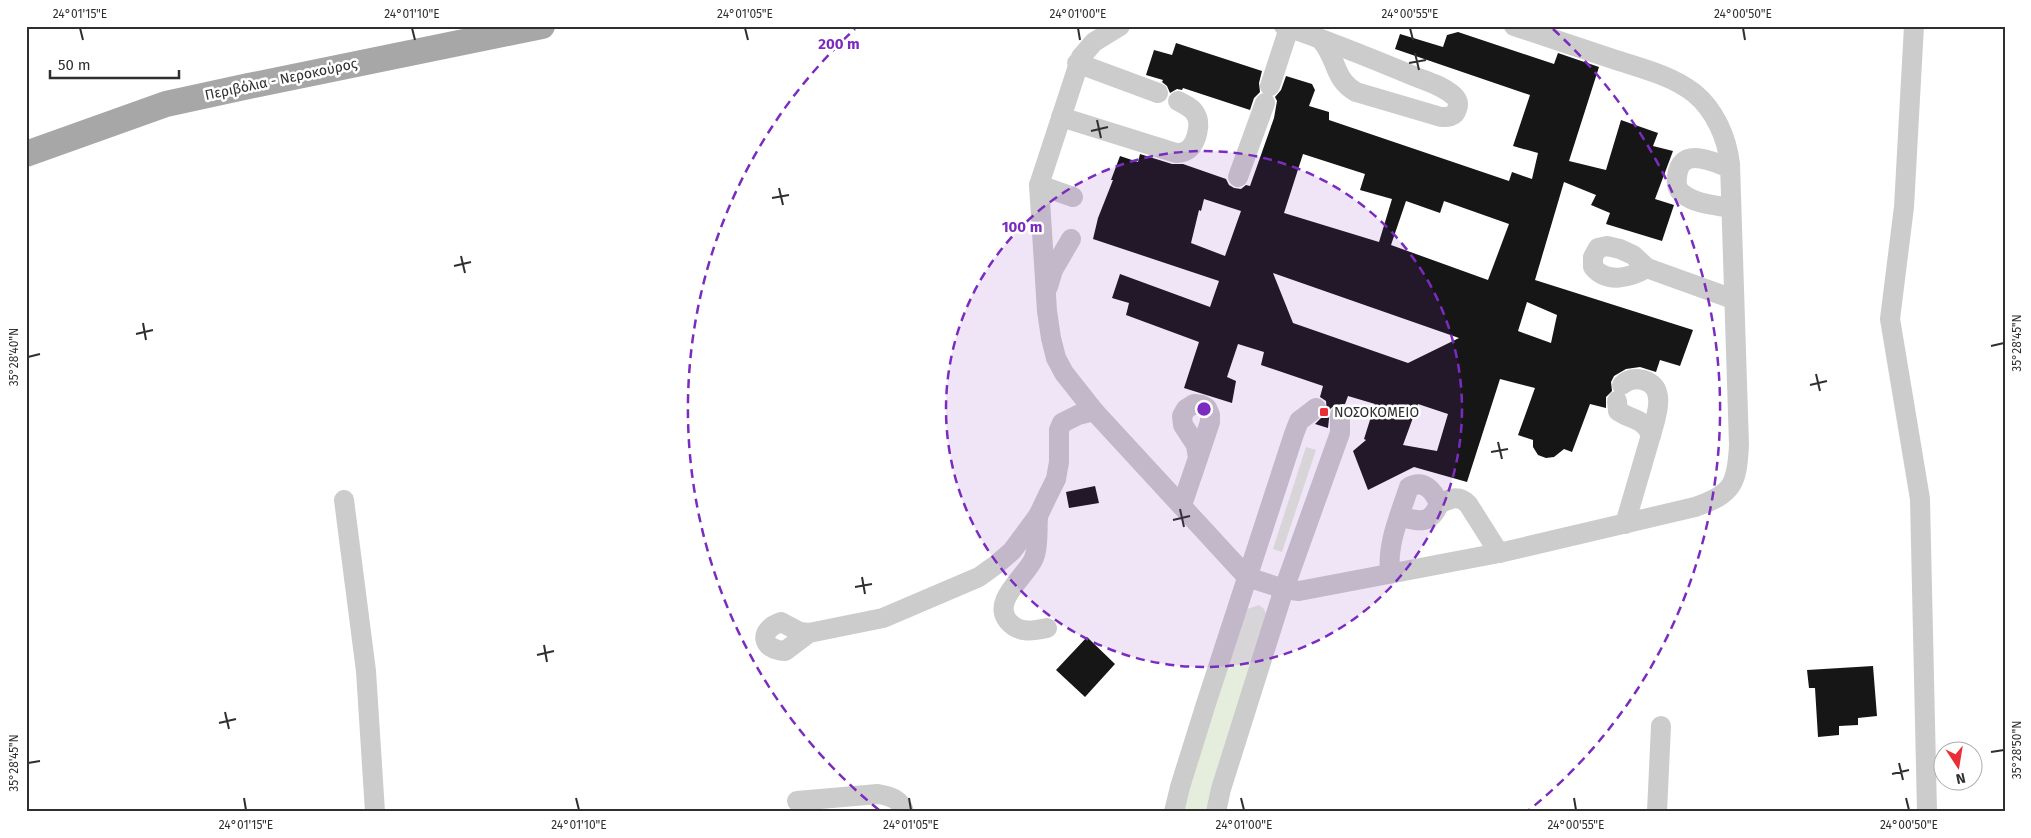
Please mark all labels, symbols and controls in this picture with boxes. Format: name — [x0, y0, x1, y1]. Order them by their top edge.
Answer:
text: 24°01'15"E — [53, 7, 107, 21]
text: 24°01'10"E — [384, 7, 440, 21]
text: 24°01'05"E — [717, 7, 773, 21]
text: 24°01'00"E — [1050, 7, 1106, 21]
text: 24°00'55"E — [1382, 7, 1439, 21]
text: 24°00'50"E — [1714, 7, 1772, 21]
text: 200 m — [818, 35, 860, 53]
scale bar — [50, 48, 179, 80]
street label: Περιβόλια - Νεροκούρος — [203, 55, 359, 104]
text: 50 m — [58, 56, 91, 74]
text: 100 m — [1002, 218, 1042, 236]
text: 35°28'45"N — [2010, 314, 2024, 372]
text: 35°28'40"N — [7, 328, 21, 386]
centre of rings — [1195, 400, 1213, 418]
place label: ΝΟΣΟΚΟΜΕΙΟ — [1334, 404, 1419, 421]
marker: ΝΟΣΟΚΟΜΕΙΟ — [1318, 406, 1330, 418]
text: 35°28'50"N — [2010, 721, 2024, 779]
text: 35°28'45"N — [7, 734, 21, 792]
north arrow — [1934, 740, 1984, 790]
text: N — [1954, 769, 1967, 788]
text: 24°01'15"E — [219, 818, 273, 832]
text: 24°01'10"E — [551, 818, 607, 832]
text: 24°01'05"E — [883, 818, 939, 832]
text: 24°01'00"E — [1216, 818, 1272, 832]
text: 24°00'55"E — [1548, 818, 1605, 832]
text: 24°00'50"E — [1880, 818, 1938, 832]

